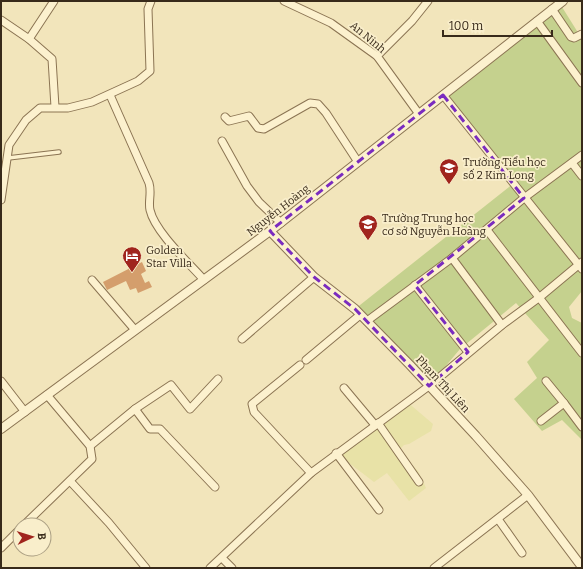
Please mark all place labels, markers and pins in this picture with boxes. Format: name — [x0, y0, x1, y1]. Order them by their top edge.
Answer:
place label: Trường Tiểu học số 2 Kim Long — [463, 156, 546, 182]
school or university icon: Trường Tiểu học số 2 Kim Long — [438, 157, 460, 185]
place label: Trường Trung học cơ sở Nguyễn Hoàng — [382, 212, 486, 238]
school or university icon: Trường Trung học cơ sở Nguyễn Hoàng — [357, 213, 379, 241]
place label: Golden Star Villa — [146, 244, 192, 270]
hotel icon: Golden Star Villa — [121, 245, 143, 273]

